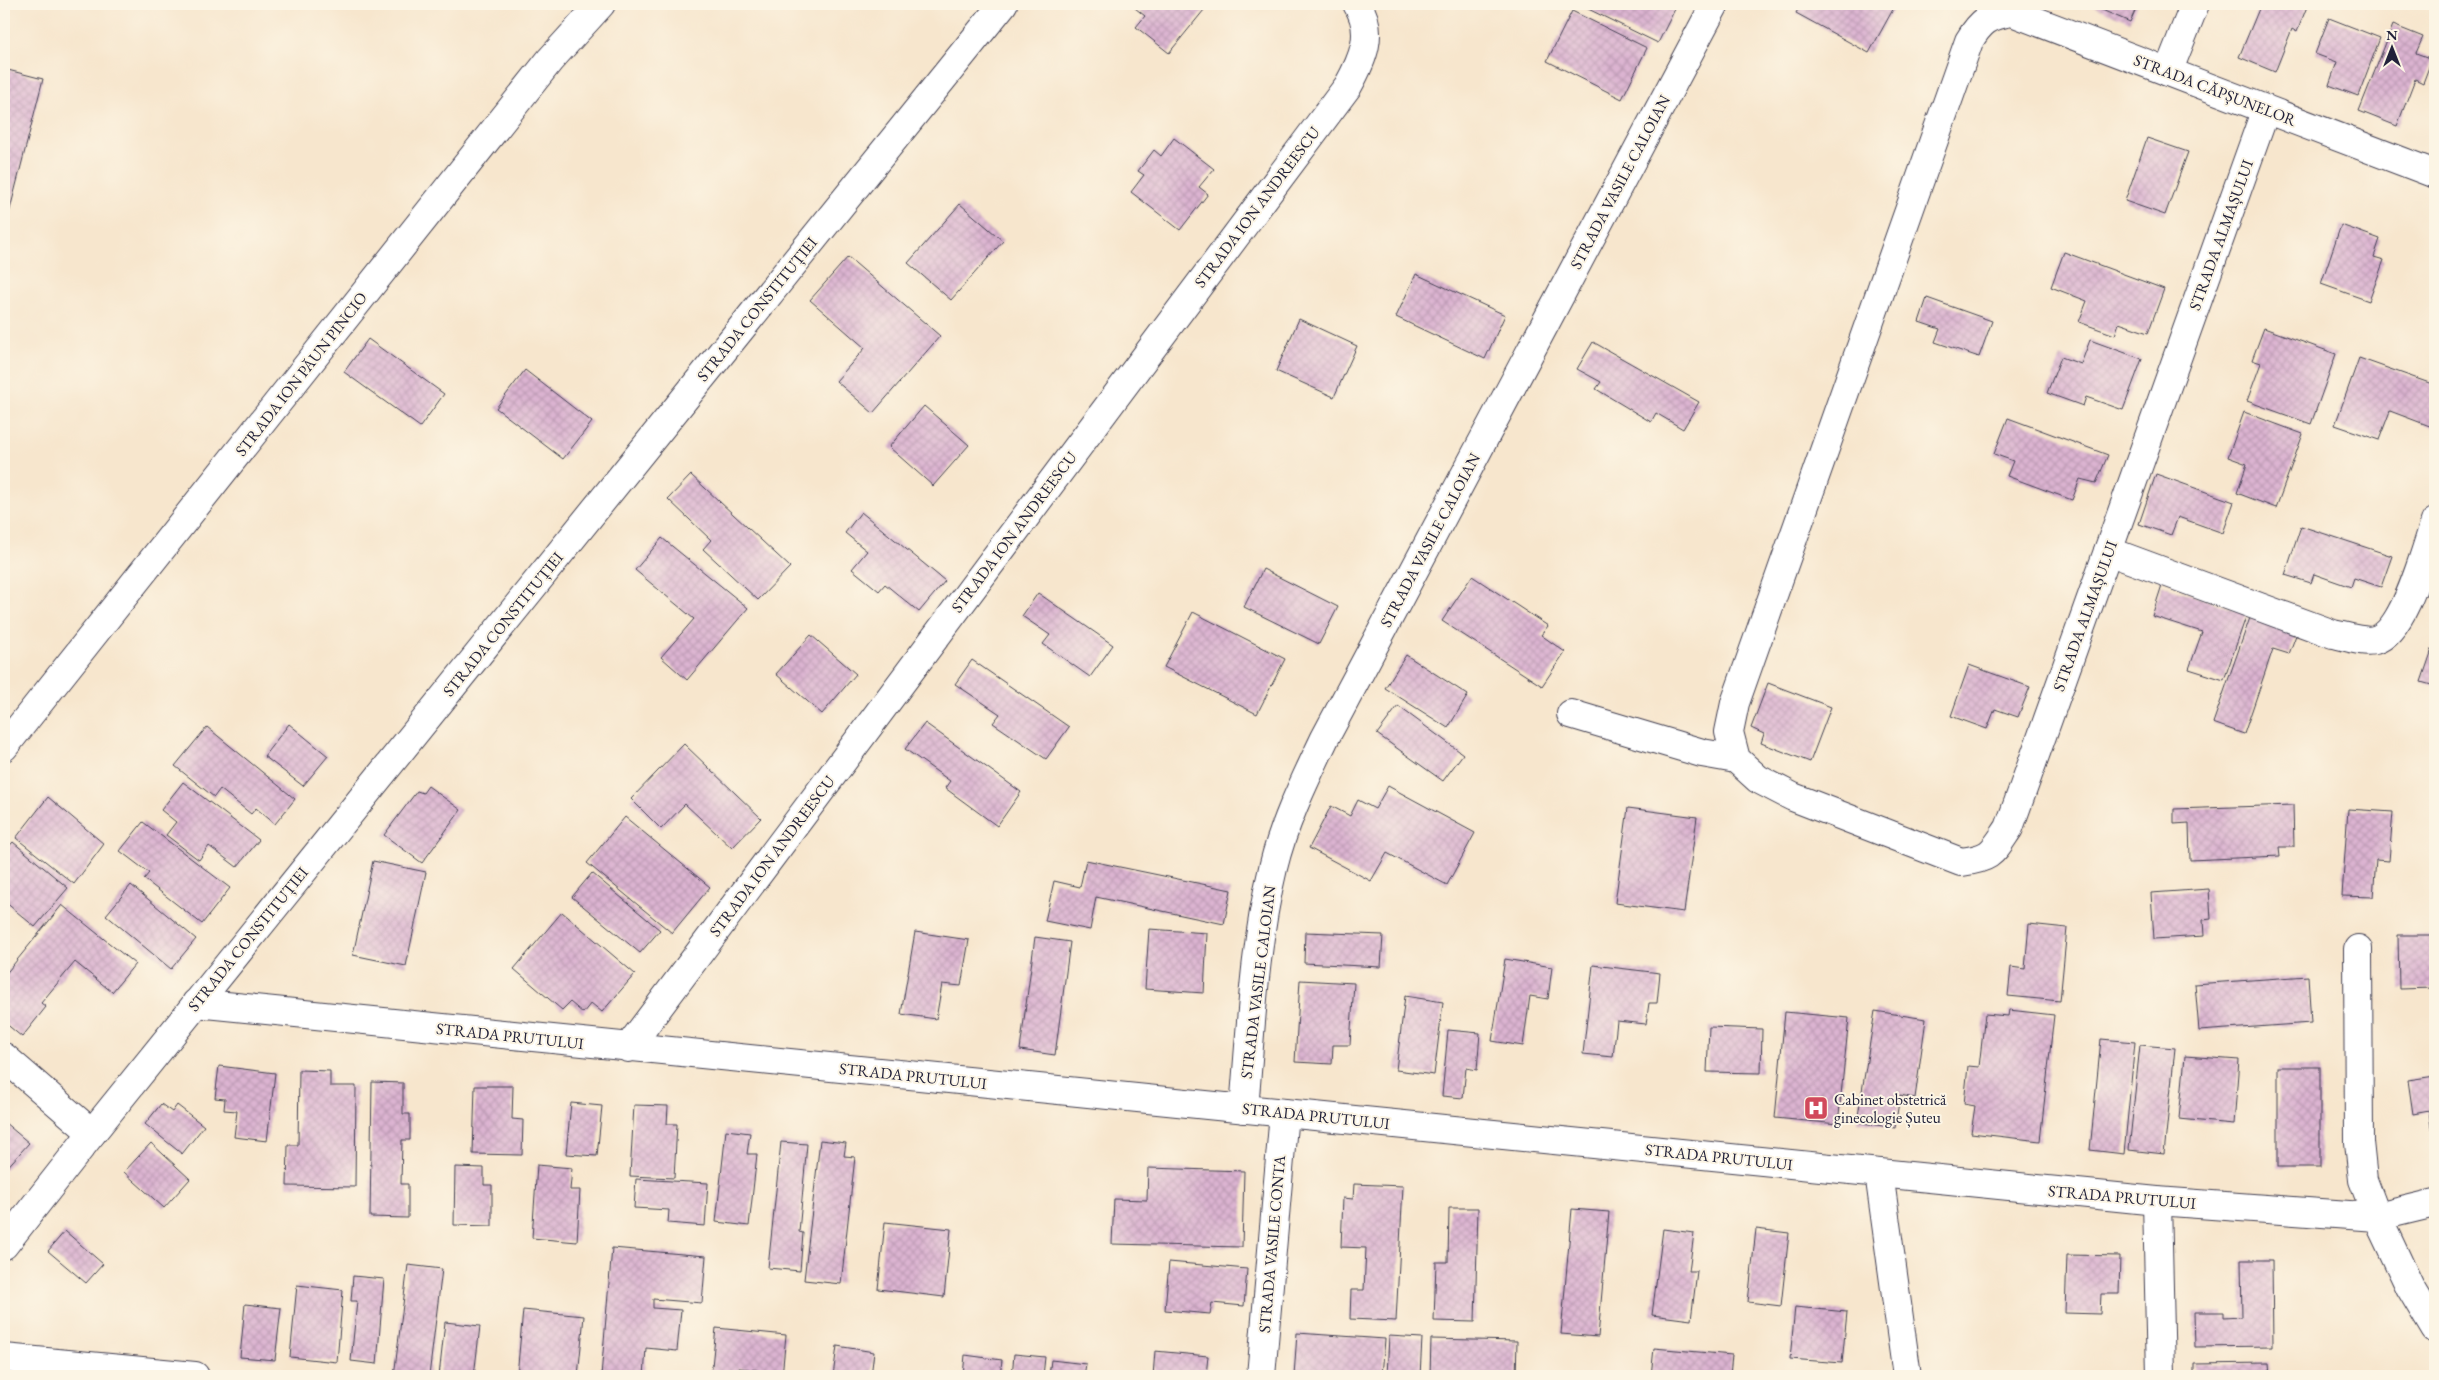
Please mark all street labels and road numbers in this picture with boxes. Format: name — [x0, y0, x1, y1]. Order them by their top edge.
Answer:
street label: STRADA CĂPȘUNELOR — [2131, 49, 2300, 131]
street label: STRADA VASILE CALOIAN — [1565, 91, 1675, 273]
street label: STRADA ION ANDREESCU — [1189, 122, 1325, 292]
street label: STRADA ALMAȘULUI — [2184, 156, 2258, 313]
street label: STRADA CONSTITUȚIEI — [692, 232, 822, 386]
street label: STRADA ION PĂUN PINCIO — [230, 288, 372, 460]
street label: STRADA ION ANDREESCU — [946, 447, 1082, 617]
street label: STRADA VASILE CALOIAN — [1375, 449, 1485, 631]
street label: STRADA ALMAȘULUI — [2048, 537, 2122, 694]
street label: STRADA CONSTITUȚIEI — [438, 547, 568, 701]
street label: STRADA ION ANDREESCU — [704, 771, 840, 941]
street label: STRADA CONSTITUȚIEI — [183, 862, 313, 1016]
street label: STRADA VASILE CALOIAN — [1236, 884, 1280, 1080]
street label: STRADA PRUTULUI — [435, 1018, 585, 1054]
street label: STRADA PRUTULUI — [838, 1058, 988, 1094]
street label: STRADA PRUTULUI — [1241, 1098, 1391, 1134]
street label: STRADA PRUTULUI — [1644, 1139, 1794, 1175]
street label: STRADA VASILE CONTA — [1254, 1154, 1290, 1334]
street label: STRADA PRUTULUI — [2047, 1180, 2197, 1214]

